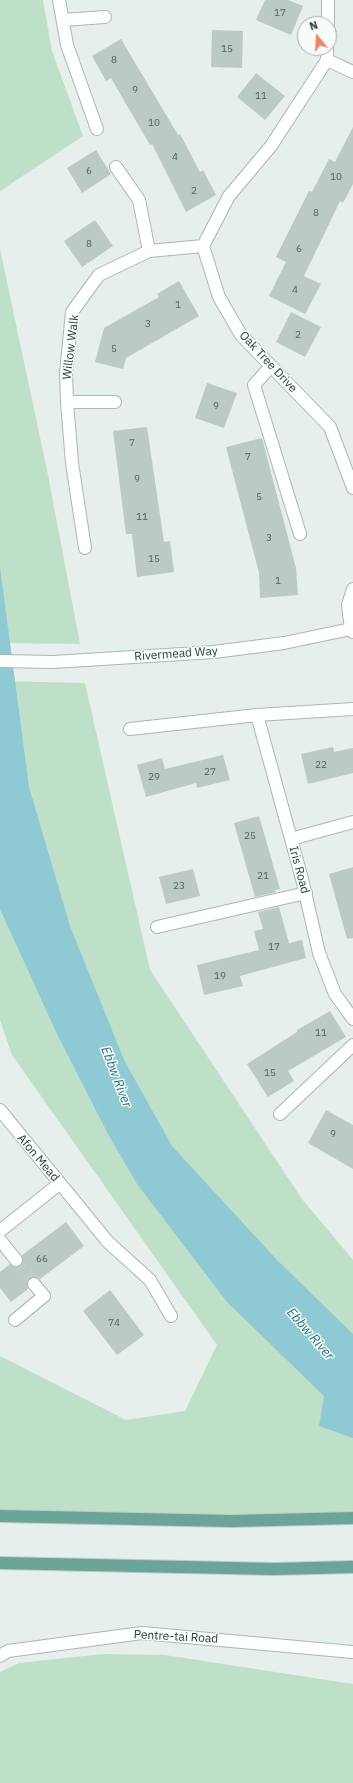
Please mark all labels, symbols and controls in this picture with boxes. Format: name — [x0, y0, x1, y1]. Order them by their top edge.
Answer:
house number: 17 — [274, 7, 286, 19]
north arrow — [297, 16, 337, 56]
text: N — [308, 18, 320, 33]
house number: 15 — [221, 43, 233, 55]
house number: 8 — [111, 54, 117, 66]
house number: 9 — [132, 84, 138, 96]
house number: 11 — [255, 90, 267, 102]
house number: 10 — [148, 117, 160, 129]
house number: 4 — [172, 151, 178, 163]
house number: 6 — [86, 165, 92, 177]
house number: 10 — [330, 171, 342, 183]
house number: 2 — [191, 185, 197, 197]
house number: 8 — [313, 207, 319, 219]
house number: 8 — [86, 238, 92, 250]
house number: 6 — [296, 243, 302, 255]
house number: 4 — [292, 284, 298, 296]
house number: 1 — [175, 299, 181, 311]
street label: Willow Walk — [60, 314, 82, 380]
house number: 3 — [145, 318, 151, 330]
street label: Oak Tree Drive — [236, 328, 300, 396]
house number: 2 — [295, 329, 301, 341]
house number: 5 — [111, 343, 117, 355]
house number: 9 — [213, 400, 219, 412]
house number: 7 — [129, 437, 135, 449]
house number: 7 — [245, 451, 251, 463]
house number: 9 — [134, 473, 140, 485]
house number: 5 — [256, 491, 262, 503]
house number: 11 — [136, 511, 148, 523]
house number: 3 — [266, 532, 272, 544]
house number: 15 — [148, 553, 160, 565]
house number: 1 — [275, 575, 281, 587]
street label: Rivermead Way — [134, 644, 218, 664]
house number: 22 — [315, 759, 327, 771]
house number: 27 — [204, 766, 216, 778]
house number: 29 — [148, 771, 160, 783]
house number: 25 — [244, 830, 256, 842]
street label: Iris Road — [286, 845, 312, 895]
house number: 21 — [257, 870, 269, 882]
house number: 23 — [173, 880, 185, 892]
house number: 17 — [268, 941, 280, 953]
house number: 19 — [214, 970, 226, 982]
house number: 11 — [315, 1027, 327, 1039]
water label: Ebbw River — [97, 1044, 135, 1110]
house number: 15 — [264, 1067, 276, 1079]
house number: 9 — [330, 1128, 336, 1140]
street label: Afon Mead — [14, 1131, 62, 1185]
house number: 66 — [36, 1253, 48, 1265]
water label: Ebbw River — [283, 1305, 337, 1363]
house number: 74 — [108, 1317, 120, 1329]
street label: Pentre-tai Road — [133, 1628, 219, 1646]

